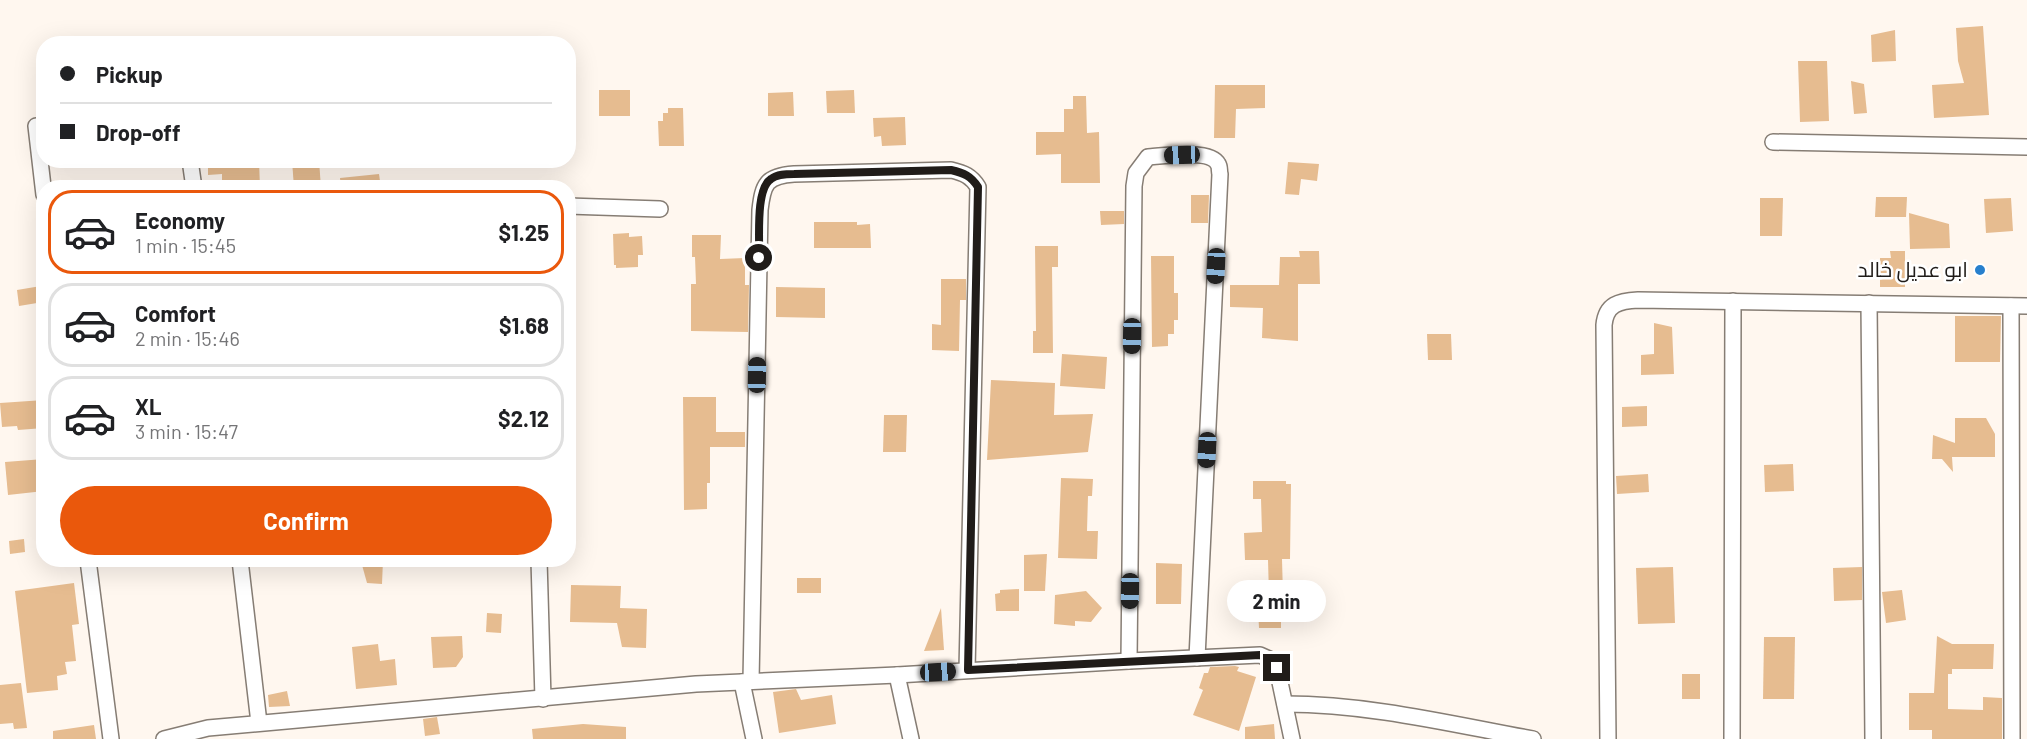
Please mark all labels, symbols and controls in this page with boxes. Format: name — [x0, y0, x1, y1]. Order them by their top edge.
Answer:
text: Pickup — [96, 61, 163, 87]
text: Drop-off — [96, 119, 180, 145]
car — [1164, 145, 1200, 165]
icon: car — [63, 205, 117, 259]
text: Economy — [135, 207, 225, 233]
text: $1.25 — [499, 219, 549, 245]
text: 1 min · 15:45 — [135, 233, 236, 257]
route start — [745, 244, 772, 271]
car — [1206, 248, 1226, 284]
place label: ابو عديل خالد — [1857, 256, 1968, 283]
marker: ابو عديل خالد — [1973, 263, 1987, 277]
icon: car — [63, 298, 117, 352]
text: Comfort — [135, 300, 216, 326]
text: $1.68 — [499, 312, 549, 338]
car — [1123, 318, 1141, 354]
text: 2 min · 15:46 — [135, 326, 240, 350]
car — [748, 357, 766, 393]
icon: car — [63, 391, 117, 445]
text: XL — [135, 393, 161, 419]
text: $2.12 — [498, 405, 549, 431]
text: 3 min · 15:47 — [135, 419, 238, 443]
car — [1197, 432, 1217, 468]
button: Confirm — [60, 486, 552, 555]
car — [1121, 573, 1139, 609]
callout: 2 min — [1228, 581, 1326, 623]
text: 2 min — [1253, 589, 1300, 613]
route end — [1263, 654, 1290, 681]
car — [920, 662, 956, 682]

